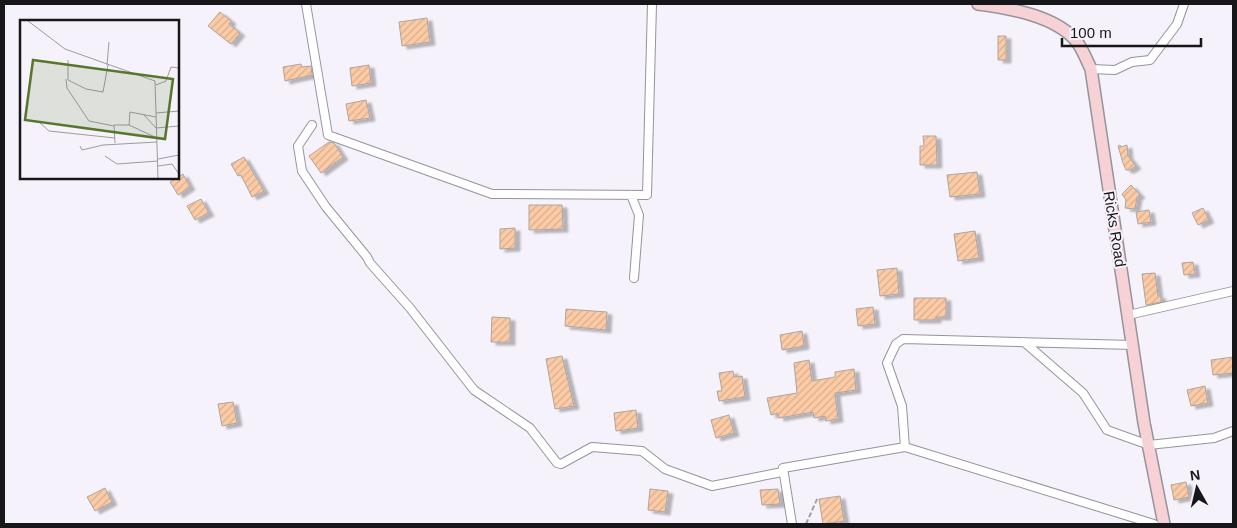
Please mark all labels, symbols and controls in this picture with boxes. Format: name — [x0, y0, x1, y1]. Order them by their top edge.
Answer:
scale bar — [1062, 15, 1201, 47]
inset map — [20, 20, 179, 179]
text: 100 m — [1070, 24, 1112, 41]
street label: Ricks Road — [1101, 190, 1129, 268]
north arrow — [1172, 463, 1222, 513]
text: N — [1189, 466, 1201, 484]

